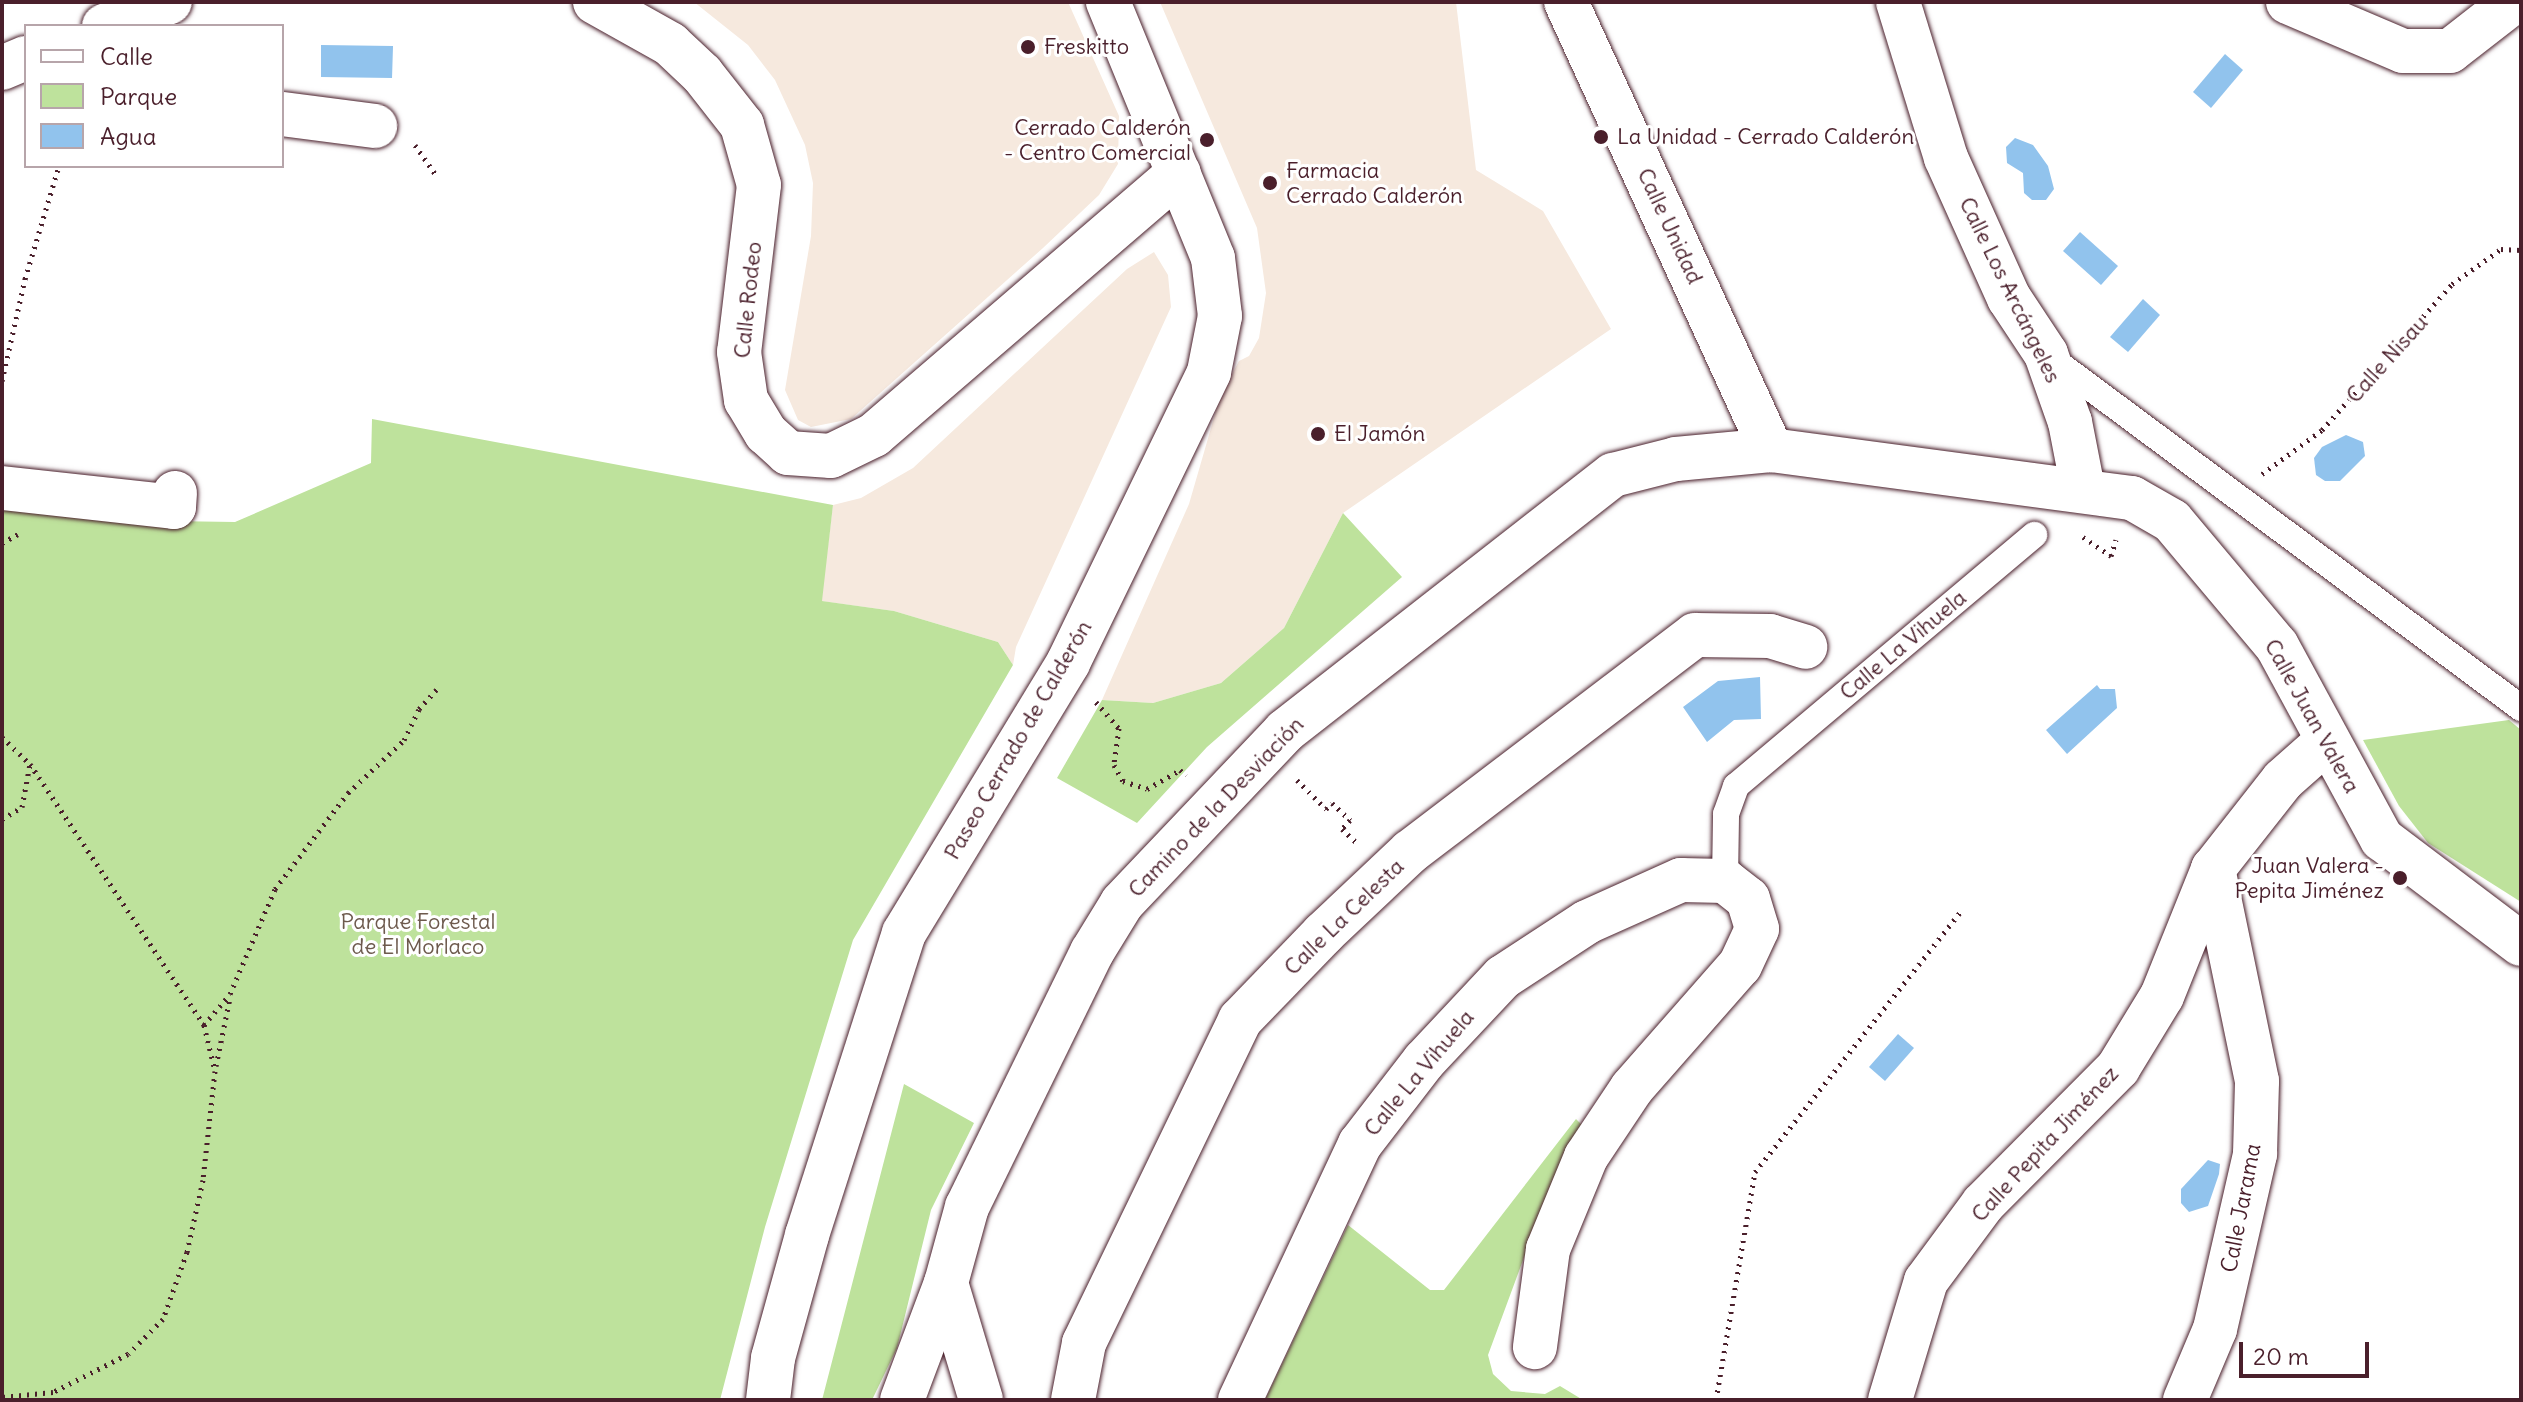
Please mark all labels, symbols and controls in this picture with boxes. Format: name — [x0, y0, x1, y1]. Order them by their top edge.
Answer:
legend — [24, 24, 284, 168]
place label: Freskitto — [1044, 34, 1129, 60]
marker: Freskitto — [1019, 38, 1037, 56]
text: Calle — [100, 41, 153, 71]
text: Parque — [100, 81, 177, 111]
place label: Cerrado Calderón - Centro Comercial — [1004, 114, 1191, 166]
text: Agua — [100, 121, 156, 151]
place label: La Unidad - Cerrado Calderón — [1617, 124, 1914, 150]
marker: La Unidad - Cerrado Calderón — [1592, 128, 1610, 146]
marker: Cerrado Calderón - Centro Comercial — [1198, 131, 1216, 149]
place label: Farmacia Cerrado Calderón — [1286, 157, 1463, 208]
street label: Calle Unidad — [1632, 164, 1708, 288]
marker: Farmacia Cerrado Calderón — [1261, 174, 1279, 192]
street label: Calle Los Arcángeles — [1954, 193, 2066, 387]
street label: Calle Rodeo — [729, 240, 767, 360]
street label: Calle Nisau — [2341, 310, 2433, 408]
place label: El Jamón — [1334, 421, 1425, 447]
marker: El Jamón — [1309, 425, 1327, 443]
street label: Calle La Vihuela — [1834, 585, 1972, 705]
street label: Paseo Cerrado de Calderón — [939, 616, 1097, 864]
street label: Calle Juan Valera — [2259, 634, 2365, 798]
street label: Camino de la Desviación — [1123, 711, 1309, 903]
place label: Juan Valera - Pepita Jiménez — [2234, 852, 2384, 904]
street label: Calle La Celesta — [1279, 853, 1409, 981]
marker: Juan Valera - Pepita Jiménez — [2391, 869, 2409, 887]
park label: Parque Forestal de El Morlaco — [341, 908, 495, 960]
street label: Calle La Vihuela — [1359, 1004, 1479, 1142]
street label: Calle Pepita Jiménez — [1966, 1061, 2124, 1227]
street label: Calle Jarama — [2216, 1141, 2266, 1275]
scale bar — [2243, 1326, 2373, 1376]
text: 20 m — [2253, 1341, 2309, 1371]

